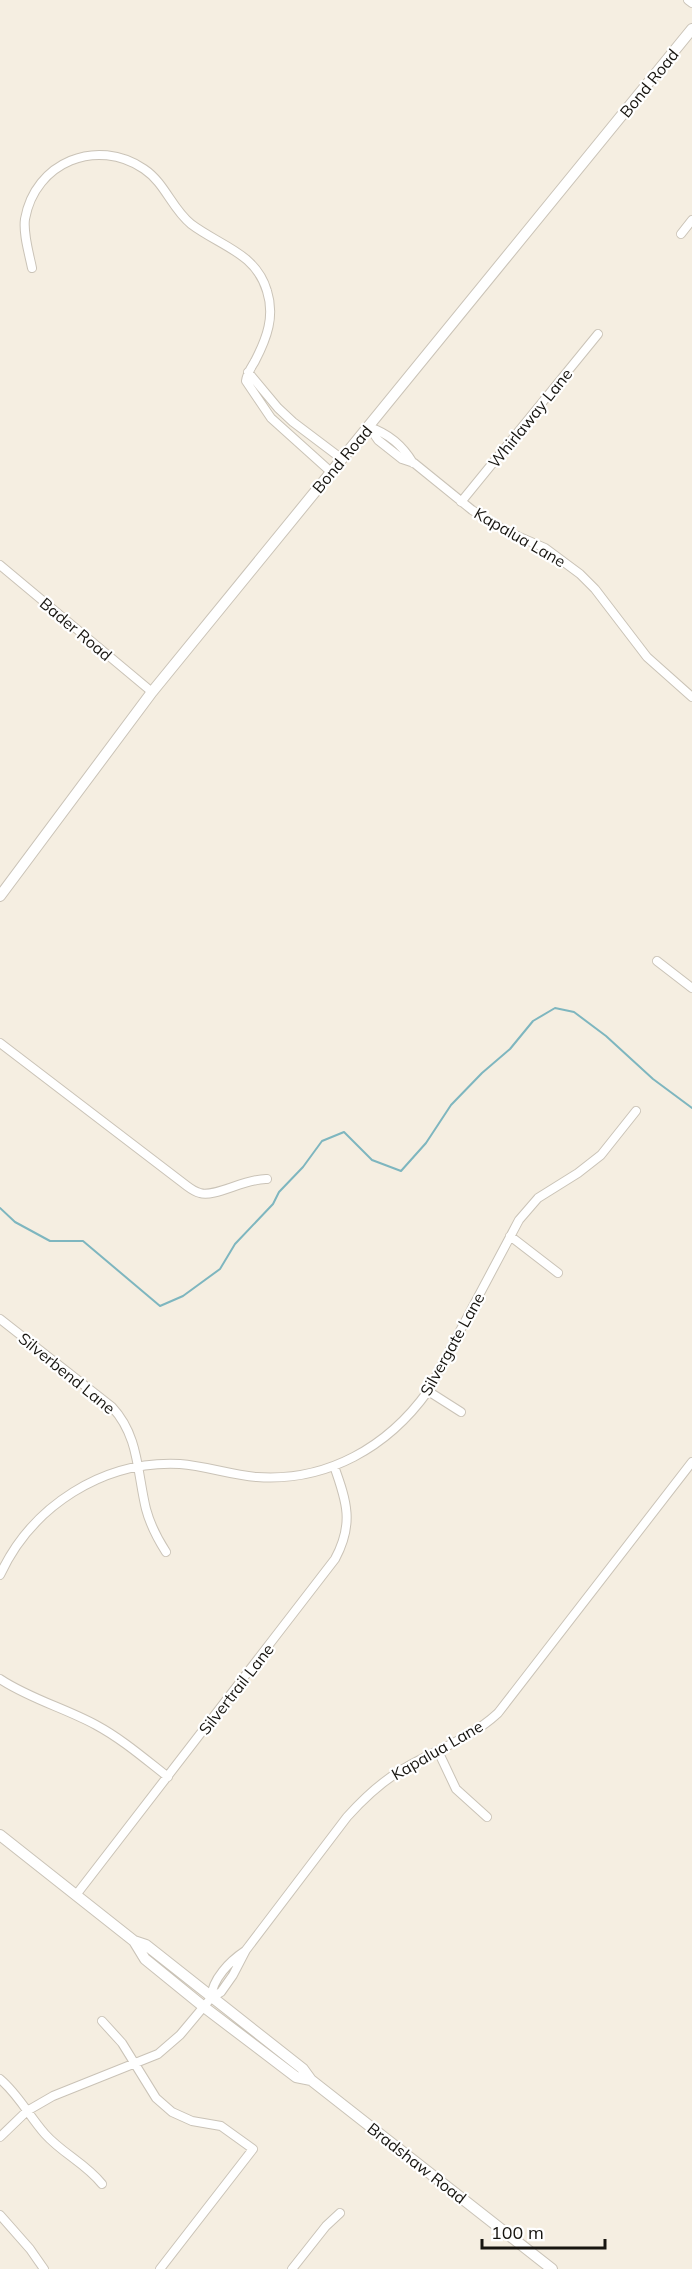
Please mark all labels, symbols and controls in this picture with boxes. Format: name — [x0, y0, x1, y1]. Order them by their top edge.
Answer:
street label: Bond Road — [615, 45, 683, 121]
street label: Whirlaway Lane — [484, 364, 576, 472]
street label: Bond Road — [308, 421, 376, 497]
street label: Kapalua Lane — [471, 503, 569, 571]
street label: Bader Road — [36, 593, 116, 665]
street label: Silvergate Lane — [416, 1289, 488, 1399]
street label: Silverbend Lane — [15, 1328, 119, 1418]
street label: Silvertrail Lane — [194, 1639, 278, 1739]
street label: Kapalua Lane — [388, 1716, 486, 1784]
street label: Bradshaw Road — [364, 2118, 470, 2208]
scale bar — [482, 2212, 605, 2250]
text: 100 m — [491, 2221, 544, 2244]

